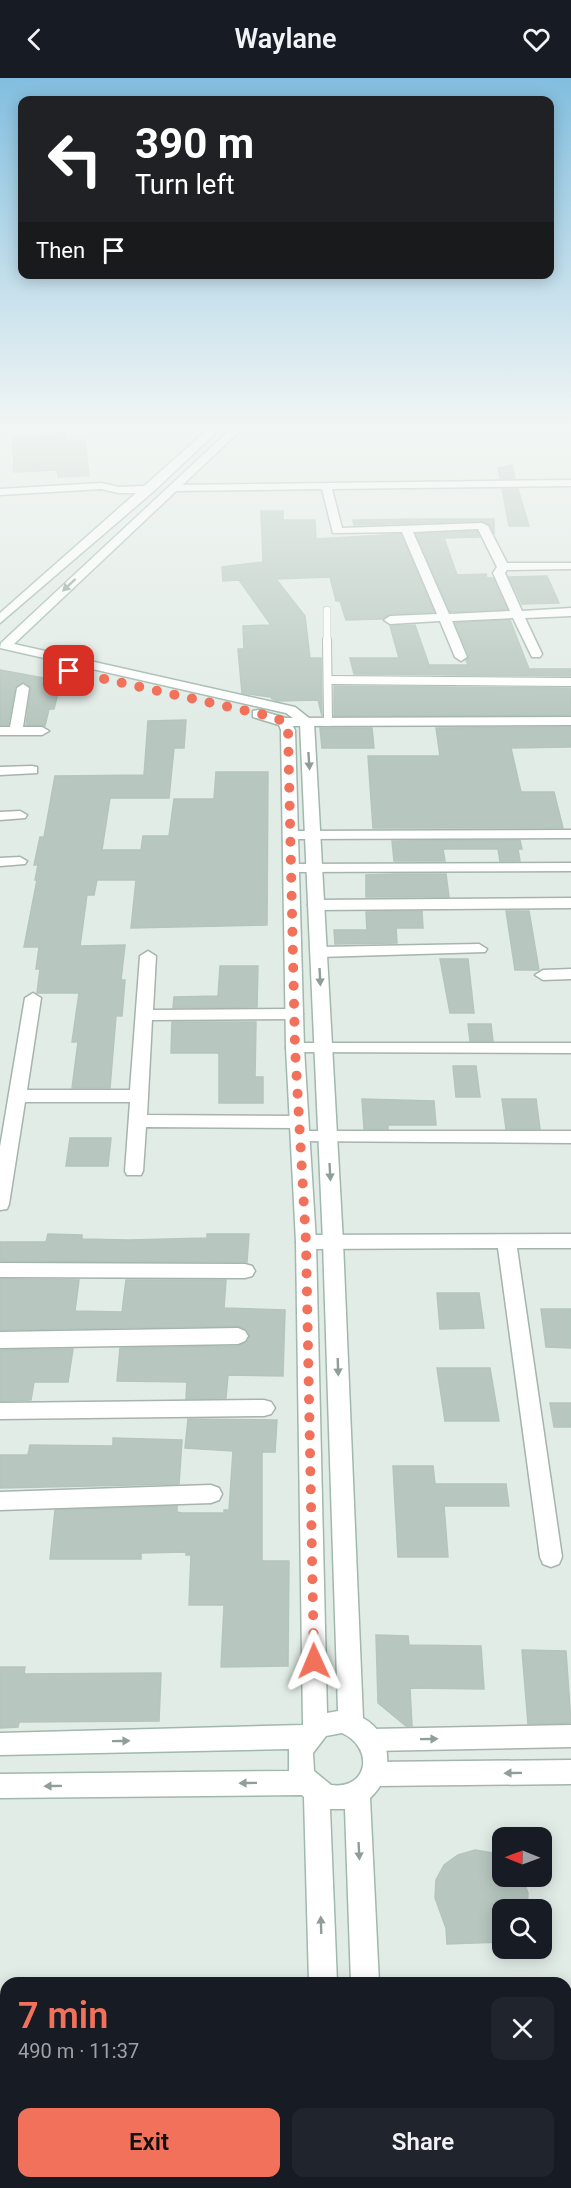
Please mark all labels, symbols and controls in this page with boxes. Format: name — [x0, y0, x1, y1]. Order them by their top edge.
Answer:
icon: back — [18, 23, 51, 56]
text: Waylane — [234, 23, 337, 55]
icon: heart — [520, 23, 553, 56]
text: 390 m — [135, 119, 254, 168]
icon: left — [36, 120, 114, 198]
text: Turn left — [135, 169, 235, 201]
icon: arrive — [97, 234, 130, 267]
text: Then — [36, 238, 85, 263]
one-way arrow — [62, 578, 76, 592]
pin — [43, 645, 94, 696]
icon: arrive — [52, 654, 85, 687]
one-way arrow — [305, 752, 314, 771]
one-way arrow — [315, 968, 324, 987]
one-way arrow — [326, 1162, 335, 1181]
one-way arrow — [333, 1357, 343, 1376]
position arrow — [282, 1629, 346, 1693]
one-way arrow — [420, 1734, 439, 1744]
one-way arrow — [112, 1736, 131, 1746]
one-way arrow — [503, 1768, 522, 1778]
one-way arrow — [239, 1778, 258, 1788]
one-way arrow — [44, 1781, 63, 1790]
north arrow — [492, 1827, 552, 1887]
map controls — [492, 1827, 552, 1959]
one-way arrow — [355, 1842, 364, 1861]
button: search — [492, 1899, 552, 1959]
one-way arrow — [317, 1915, 326, 1934]
text: 7 min — [18, 1995, 108, 2037]
button: close — [491, 1997, 554, 2060]
text: 490 m · 11:37 — [18, 2039, 139, 2063]
button: Exit — [18, 2108, 280, 2177]
button: Share — [292, 2108, 554, 2177]

